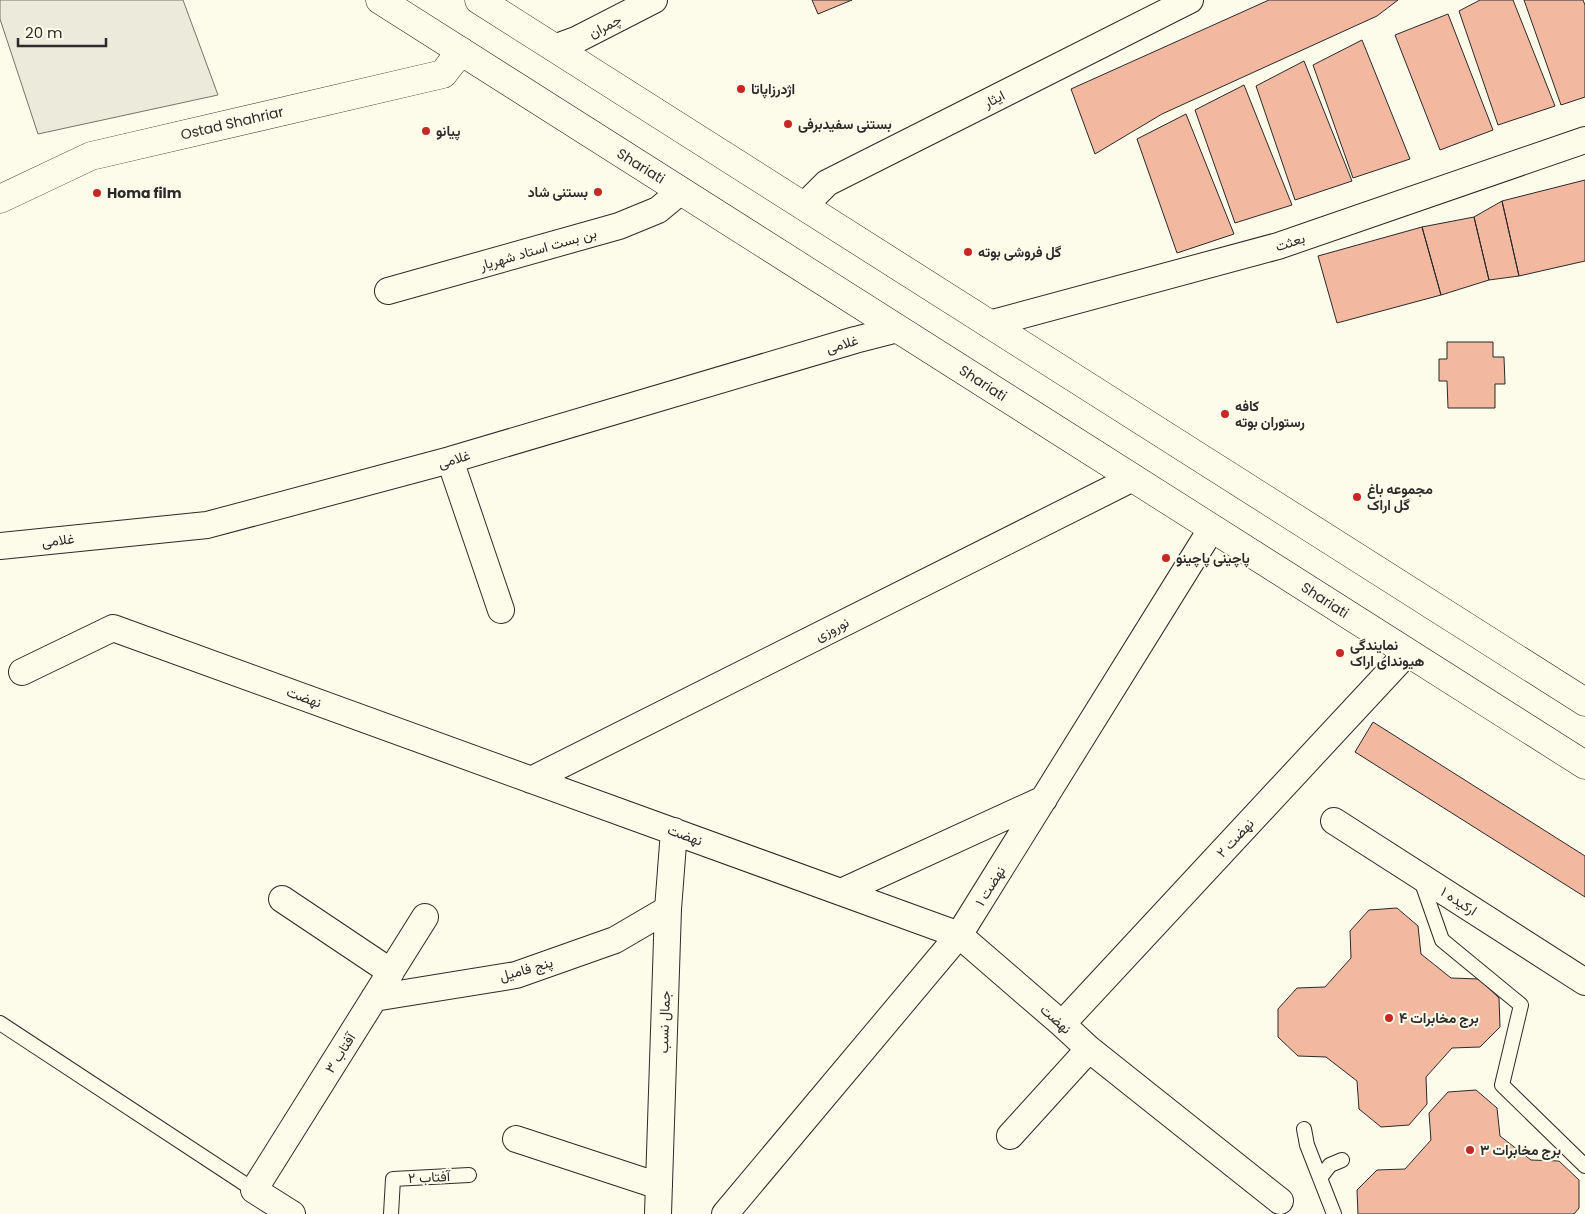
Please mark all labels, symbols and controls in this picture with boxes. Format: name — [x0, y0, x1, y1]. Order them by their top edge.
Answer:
street label: چمران — [585, 9, 625, 43]
scale bar — [18, 15, 105, 47]
text: 20 m — [25, 22, 63, 43]
place label: اژدرزاپاتا — [751, 79, 795, 99]
marker: اژدرزاپاتا — [735, 83, 747, 95]
street label: ایثار — [979, 85, 1008, 113]
street label: Ostad Shahriar — [179, 101, 285, 145]
place label: بستنی سفیدبرفی — [798, 114, 892, 134]
marker: بستنی سفیدبرفی — [782, 118, 794, 130]
place label: پیانو — [436, 121, 460, 141]
marker: پیانو — [420, 125, 432, 137]
street label: Shariati — [613, 143, 669, 189]
place label: بستنی شاد — [528, 182, 588, 202]
place label: Homa film — [107, 183, 182, 203]
marker: بستنی شاد — [592, 186, 604, 198]
marker: Homa film — [91, 187, 103, 199]
street label: بن بست استاد شهریار — [476, 223, 599, 276]
street label: بعثت — [1273, 228, 1307, 256]
place label: گل فروشی بوته — [978, 242, 1061, 262]
marker: گل فروشی بوته — [962, 246, 974, 258]
street label: غلامی — [824, 330, 860, 358]
street label: Shariati — [955, 360, 1011, 406]
place label: کافه رستوران بوته — [1235, 396, 1305, 432]
marker: کافه رستوران بوته — [1219, 408, 1231, 420]
street label: غلامی — [436, 445, 472, 473]
place label: مجموعه باغ گل اراک — [1367, 479, 1433, 515]
marker: مجموعه باغ گل اراک — [1351, 491, 1363, 503]
street label: غلامی — [41, 528, 75, 552]
place label: پاچینی پاچینو — [1176, 548, 1250, 568]
marker: پاچینی پاچینو — [1160, 552, 1172, 564]
street label: Shariati — [1297, 577, 1353, 623]
street label: نوروزی — [812, 612, 852, 646]
place label: نمایندگی هیوندای اراک — [1350, 635, 1424, 671]
marker: نمایندگی هیوندای اراک — [1334, 647, 1346, 659]
street label: نهضت — [284, 681, 324, 713]
street label: نهضت ۲ — [1212, 814, 1258, 862]
street label: نهضت — [665, 819, 705, 851]
street label: نهضت ۱ — [970, 862, 1010, 910]
street label: ارکیده ۱ — [1437, 882, 1481, 920]
street label: پنج فامیل — [497, 952, 555, 987]
street label: جمال نسب — [653, 990, 675, 1054]
street label: نهضت — [1036, 1000, 1076, 1038]
place label: برج مخابرات ۴ — [1399, 1008, 1479, 1028]
marker: برج مخابرات ۴ — [1383, 1012, 1395, 1024]
street label: آفتاب ۳ — [320, 1028, 361, 1077]
place label: برج مخابرات ۳ — [1480, 1140, 1561, 1160]
marker: برج مخابرات ۳ — [1464, 1144, 1476, 1156]
street label: آفتاب ۲ — [408, 1166, 452, 1188]

